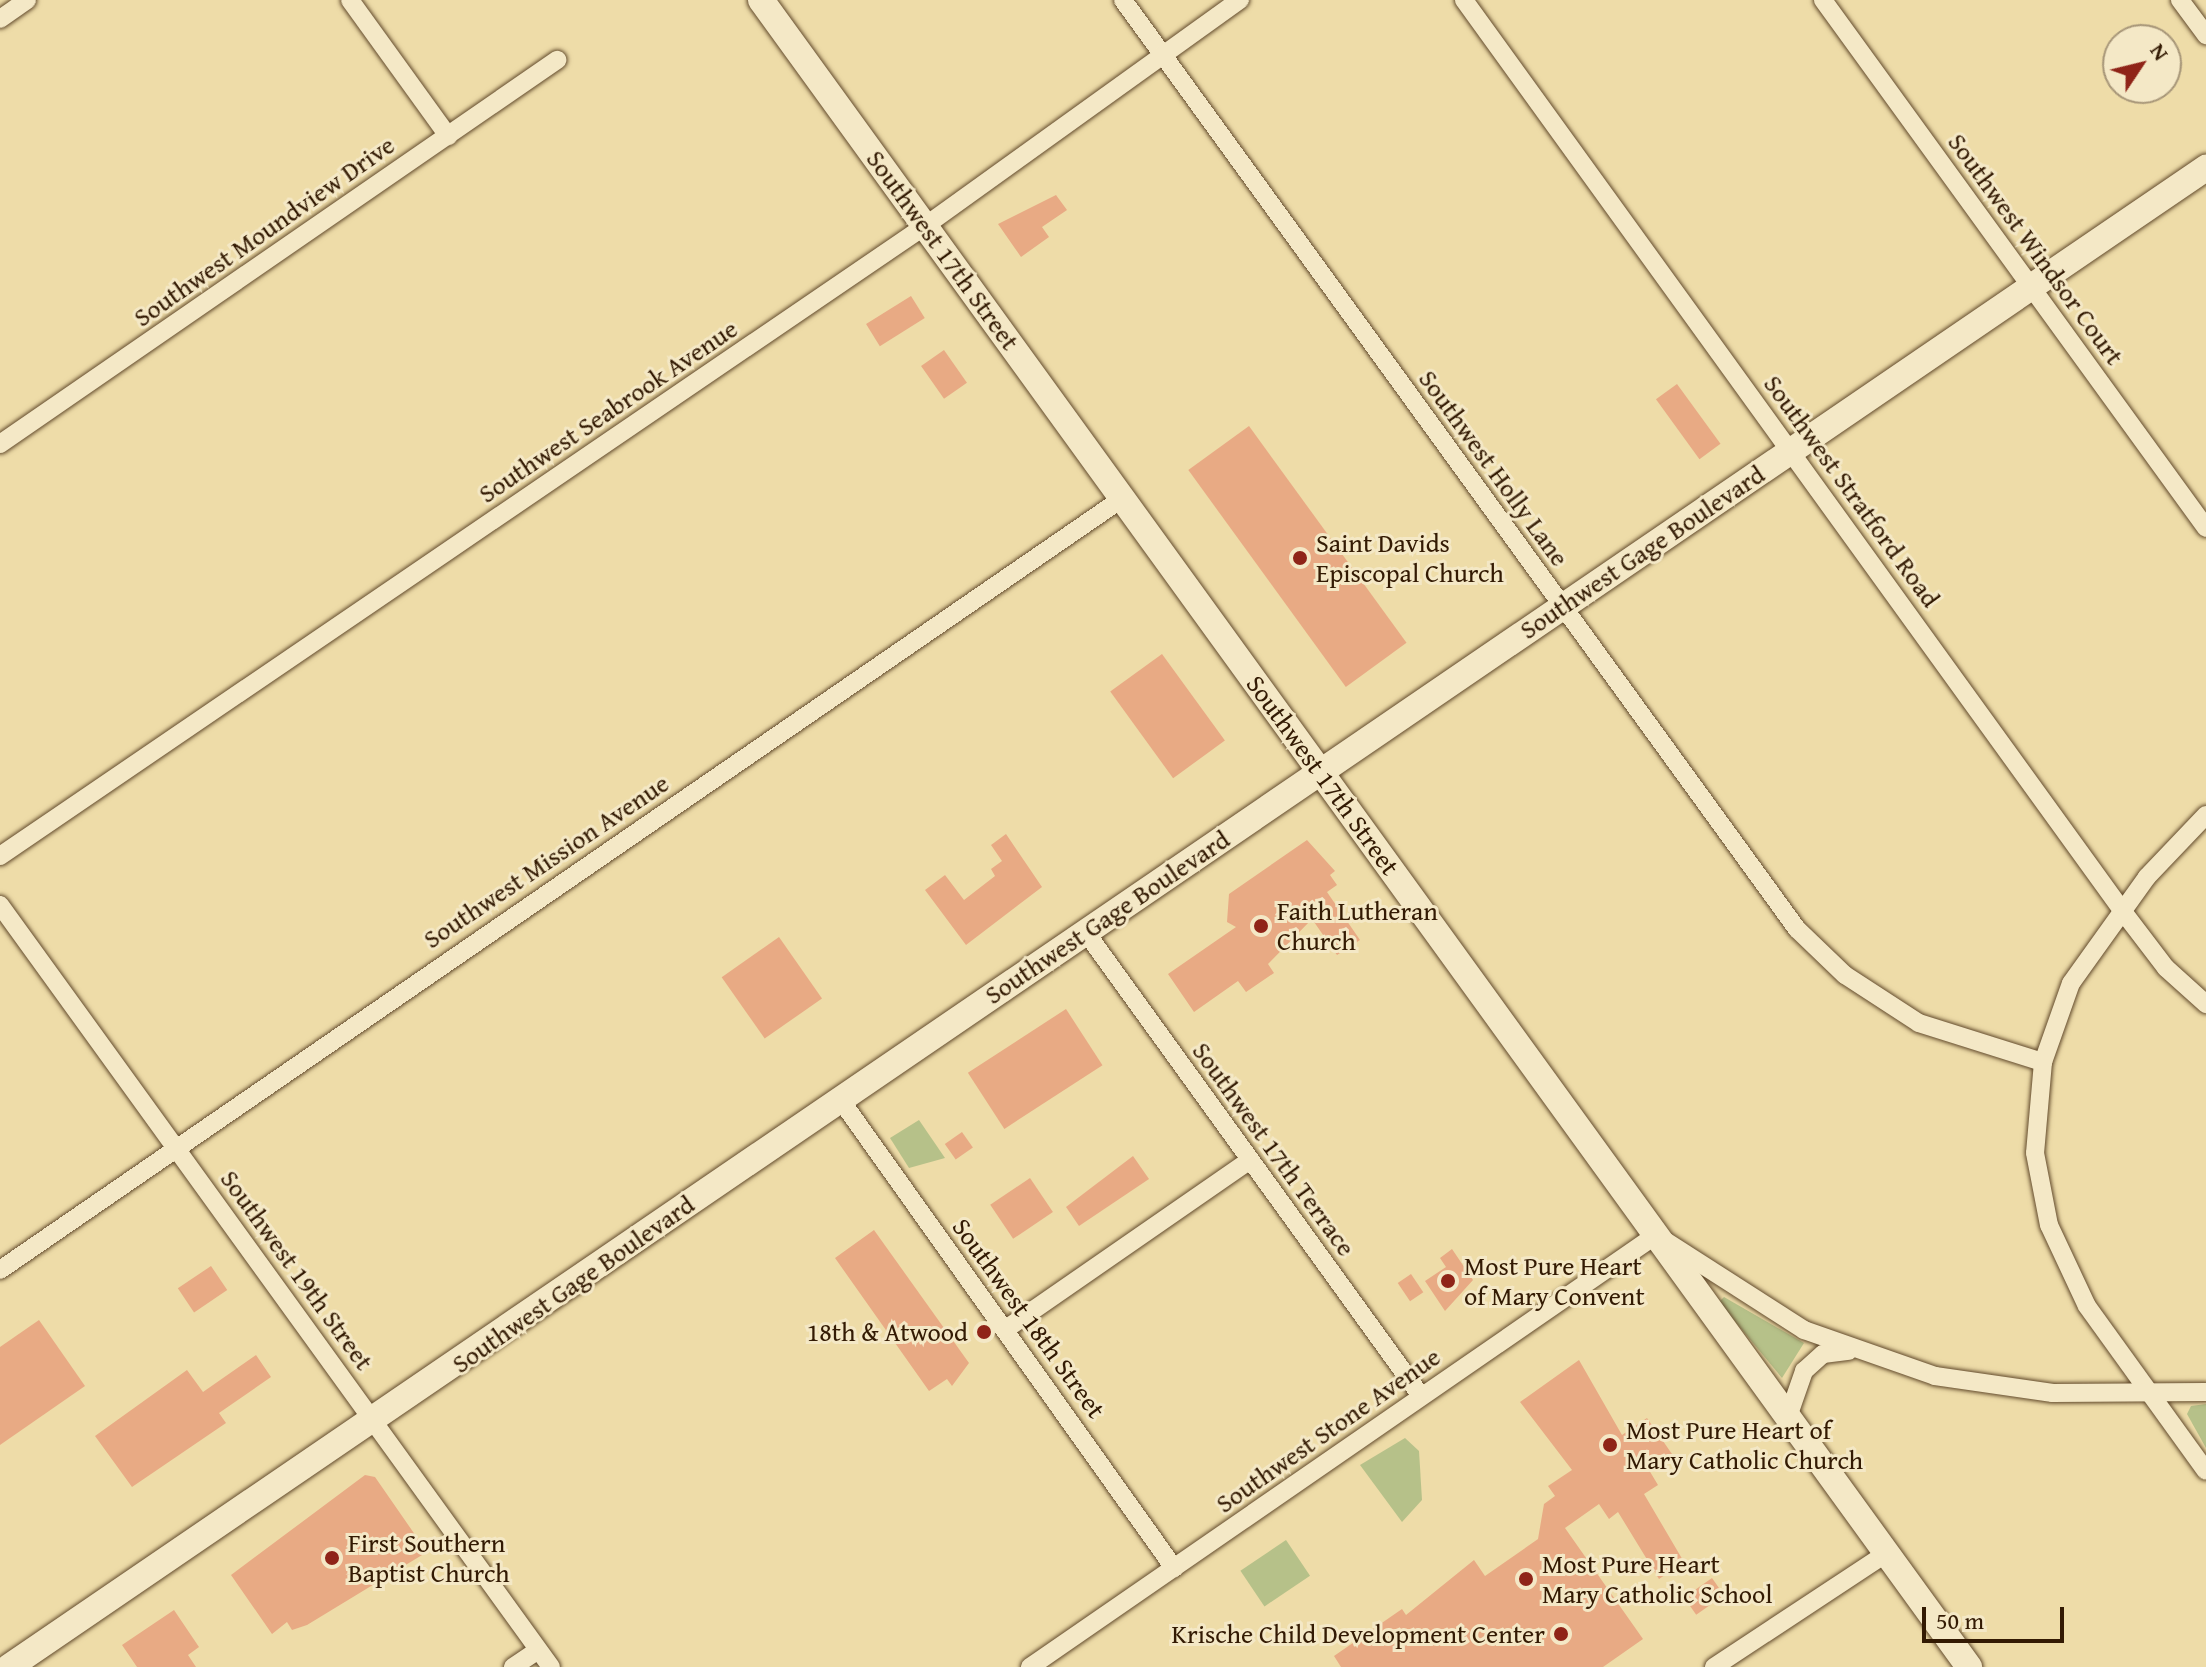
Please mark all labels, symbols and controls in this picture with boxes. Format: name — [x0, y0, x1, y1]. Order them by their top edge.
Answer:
north arrow — [2102, 24, 2182, 104]
text: N — [2143, 36, 2177, 67]
street label: Southwest Windsor Court — [1942, 127, 2130, 371]
street label: Southwest Moundview Drive — [128, 129, 400, 333]
street label: Southwest 17th Street — [860, 144, 1026, 356]
street label: Southwest Seabrook Avenue — [473, 313, 743, 509]
street label: Southwest Holly Lane — [1412, 364, 1576, 572]
street label: Southwest Stratford Road — [1757, 369, 1947, 613]
street label: Southwest Gage Boulevard — [1514, 458, 1770, 646]
place label: Saint Davids Episcopal Church — [1316, 527, 1504, 588]
marker: Saint Davids Episcopal Church — [1291, 549, 1309, 567]
street label: Southwest 17th Street — [1240, 669, 1406, 881]
street label: Southwest Mission Avenue — [417, 767, 675, 955]
street label: Southwest Gage Boulevard — [979, 823, 1235, 1011]
place label: Faith Lutheran Church — [1277, 895, 1438, 956]
marker: Faith Lutheran Church — [1252, 917, 1270, 935]
street label: Southwest 17th Terrace — [1186, 1036, 1362, 1262]
street label: Southwest 19th Street — [214, 1164, 380, 1376]
street label: Southwest Gage Boulevard — [446, 1189, 700, 1379]
street label: Southwest 18th Street — [946, 1212, 1112, 1424]
place label: Most Pure Heart of Mary Convent — [1464, 1250, 1645, 1312]
marker: Most Pure Heart of Mary Convent — [1439, 1272, 1457, 1290]
place label: 18th & Atwood — [807, 1316, 968, 1348]
marker: 18th & Atwood — [975, 1323, 993, 1341]
street label: Southwest Stone Avenue — [1210, 1341, 1446, 1519]
place label: Most Pure Heart of Mary Catholic Church — [1626, 1414, 1863, 1476]
marker: Most Pure Heart of Mary Catholic Church — [1601, 1436, 1619, 1454]
place label: First Southern Baptist Church — [348, 1527, 510, 1588]
place label: Most Pure Heart Mary Catholic School — [1542, 1548, 1773, 1610]
marker: First Southern Baptist Church — [323, 1549, 341, 1567]
marker: Most Pure Heart Mary Catholic School — [1517, 1570, 1535, 1588]
scale bar — [1926, 1591, 2068, 1641]
text: 50 m — [1936, 1603, 1984, 1638]
place label: Krische Child Development Center — [1172, 1618, 1545, 1650]
marker: Krische Child Development Center — [1552, 1625, 1570, 1643]

